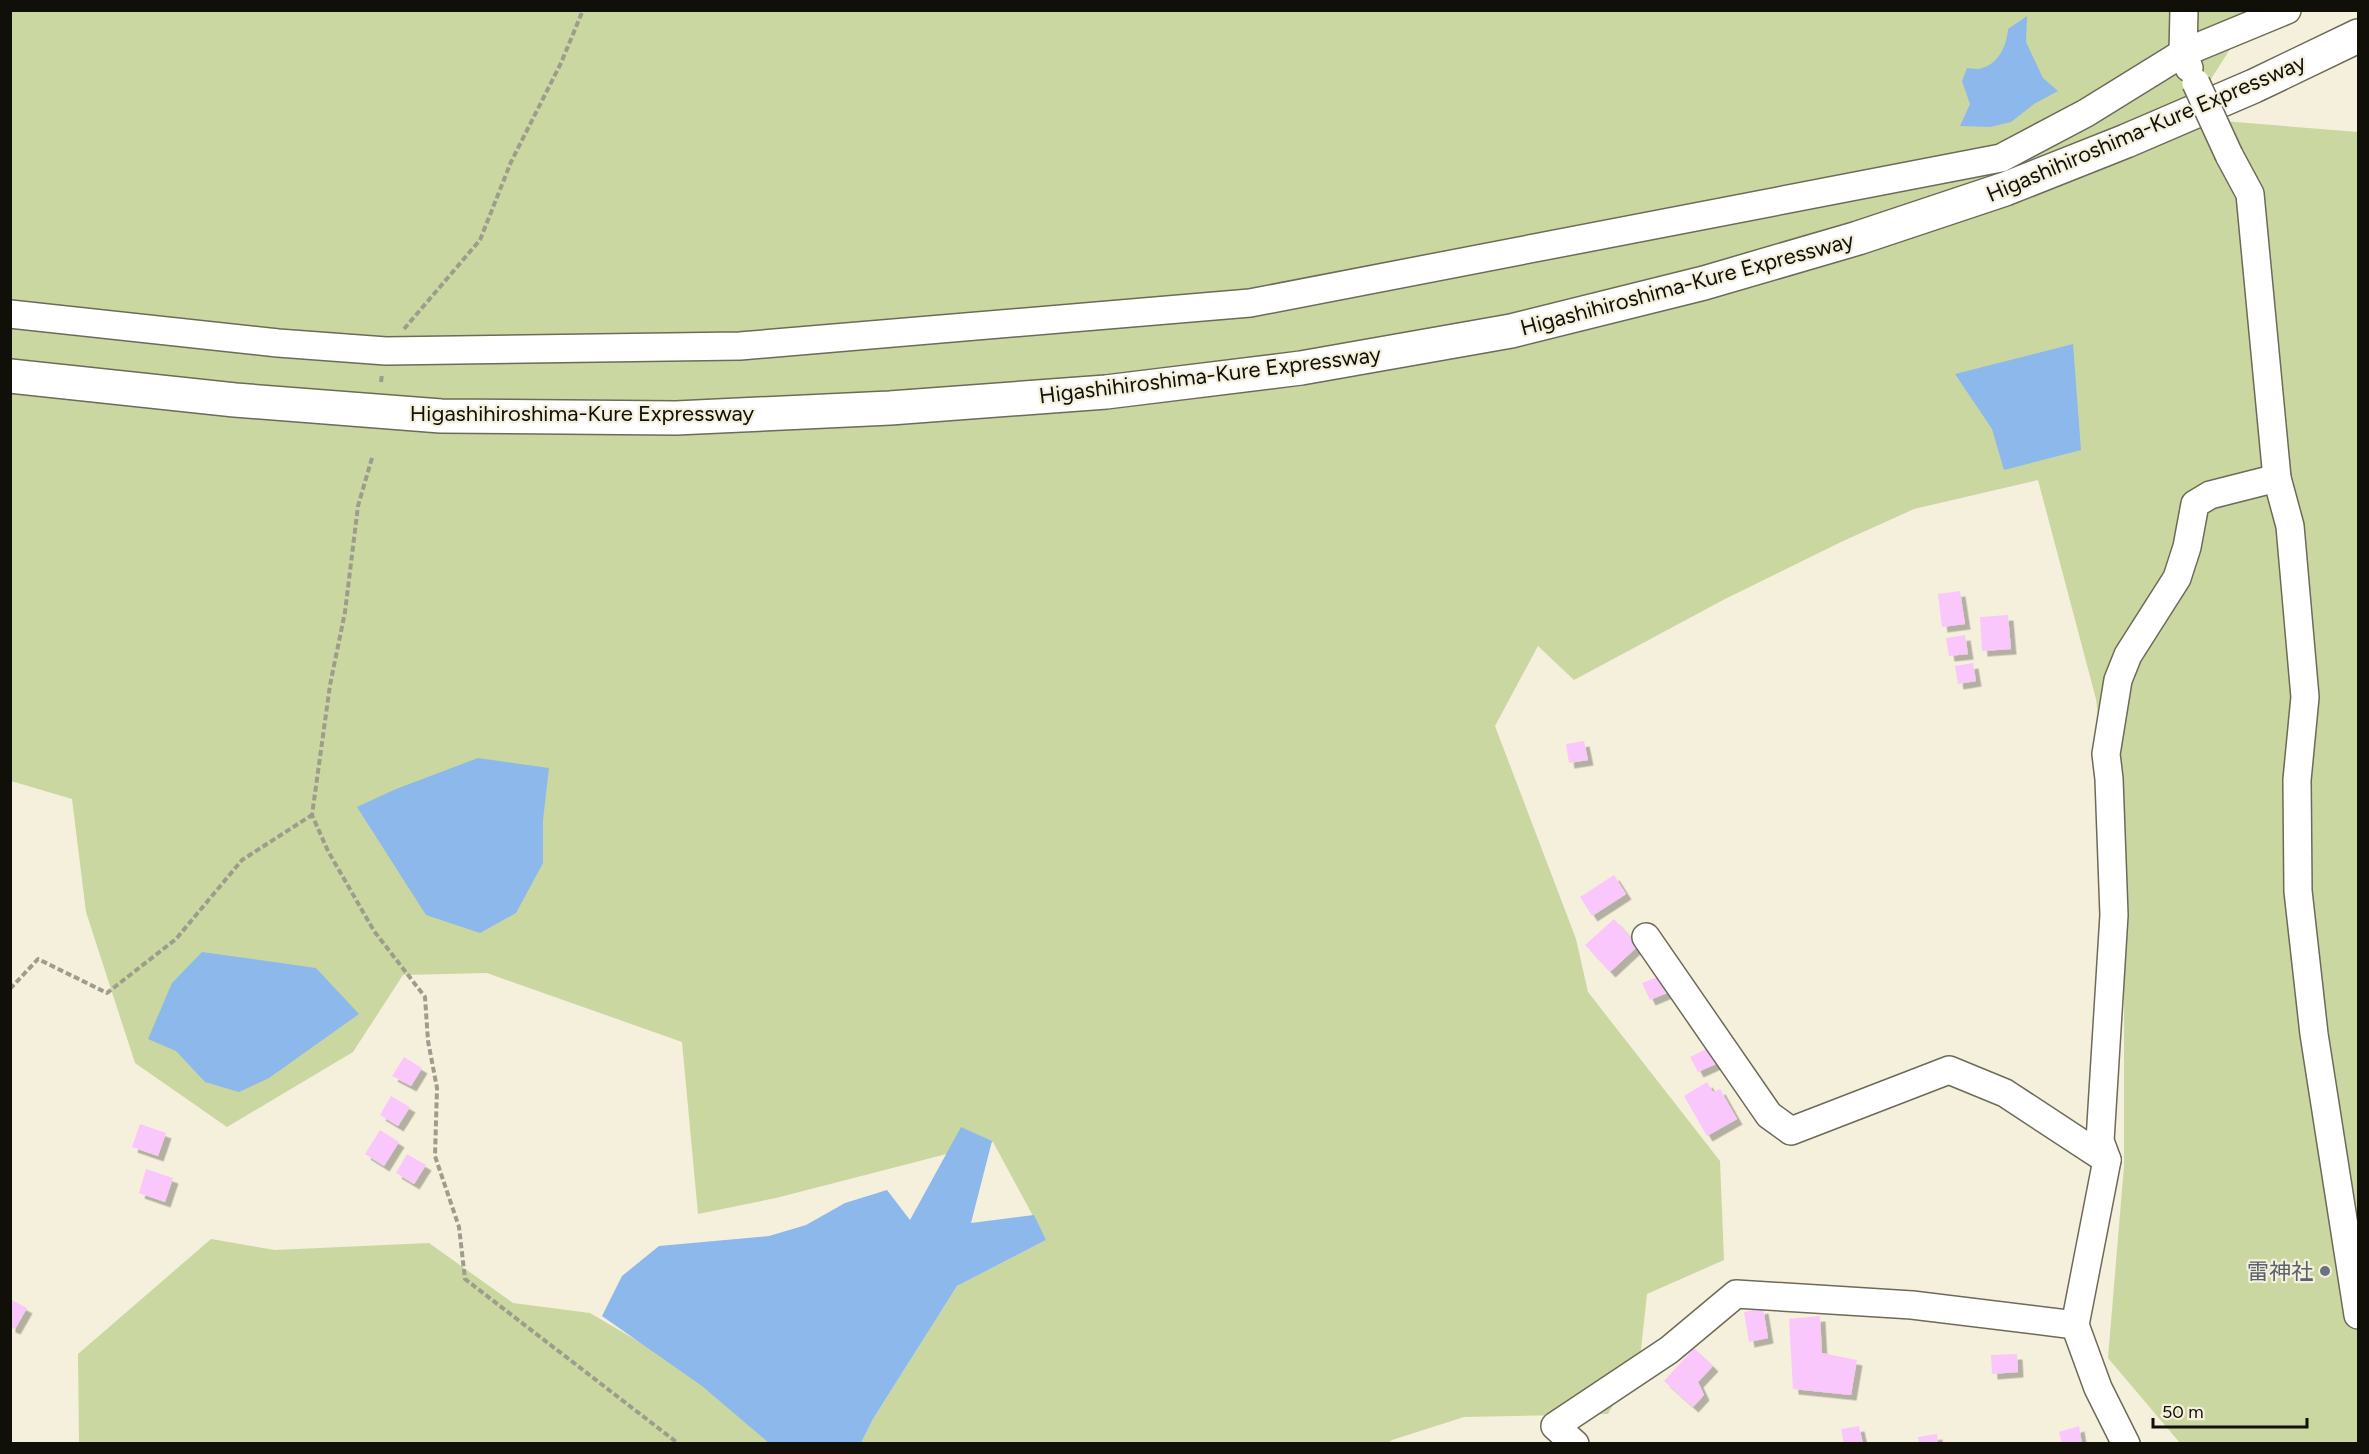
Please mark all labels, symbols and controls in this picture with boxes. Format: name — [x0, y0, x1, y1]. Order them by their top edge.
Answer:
street label: Higashihiroshima-Kure Expressway — [1982, 48, 2310, 208]
street label: Higashihiroshima-Kure Expressway — [1517, 226, 1857, 342]
street label: Higashihiroshima-Kure Expressway — [1037, 341, 1383, 409]
street label: Higashihiroshima-Kure Expressway — [410, 400, 755, 427]
place label: 雷神社 — [2247, 1258, 2313, 1285]
marker: 雷神社 — [2318, 1264, 2332, 1278]
scale bar — [2153, 1391, 2308, 1429]
text: 50 m — [2162, 1401, 2204, 1423]

